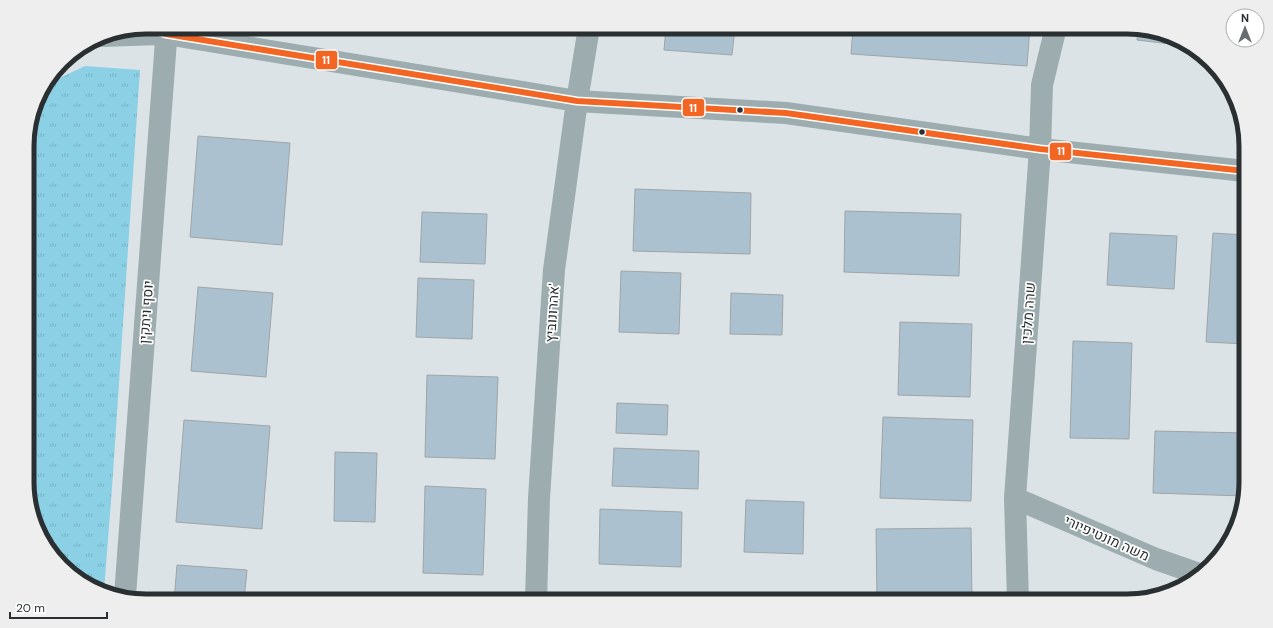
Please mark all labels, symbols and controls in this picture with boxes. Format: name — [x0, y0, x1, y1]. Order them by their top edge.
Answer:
north arrow — [1225, 8, 1265, 48]
text: N — [1241, 11, 1249, 25]
line badge: 11 — [315, 50, 338, 70]
text: 11 — [322, 53, 330, 67]
line badge: 11 — [682, 98, 705, 117]
text: 11 — [689, 101, 697, 115]
unlabelled marker — [735, 105, 745, 115]
unlabelled marker — [917, 127, 927, 137]
line badge: 11 — [1049, 142, 1072, 161]
text: 11 — [1057, 144, 1065, 158]
street label: יוסף ויתקין — [135, 280, 157, 344]
street label: שרה מלכין — [1017, 282, 1039, 344]
street label: אהרונוביץ' — [541, 283, 563, 343]
street label: משה מונטיפיורי — [1062, 511, 1152, 565]
scale bar — [10, 594, 107, 620]
text: 20 m — [16, 600, 45, 616]

